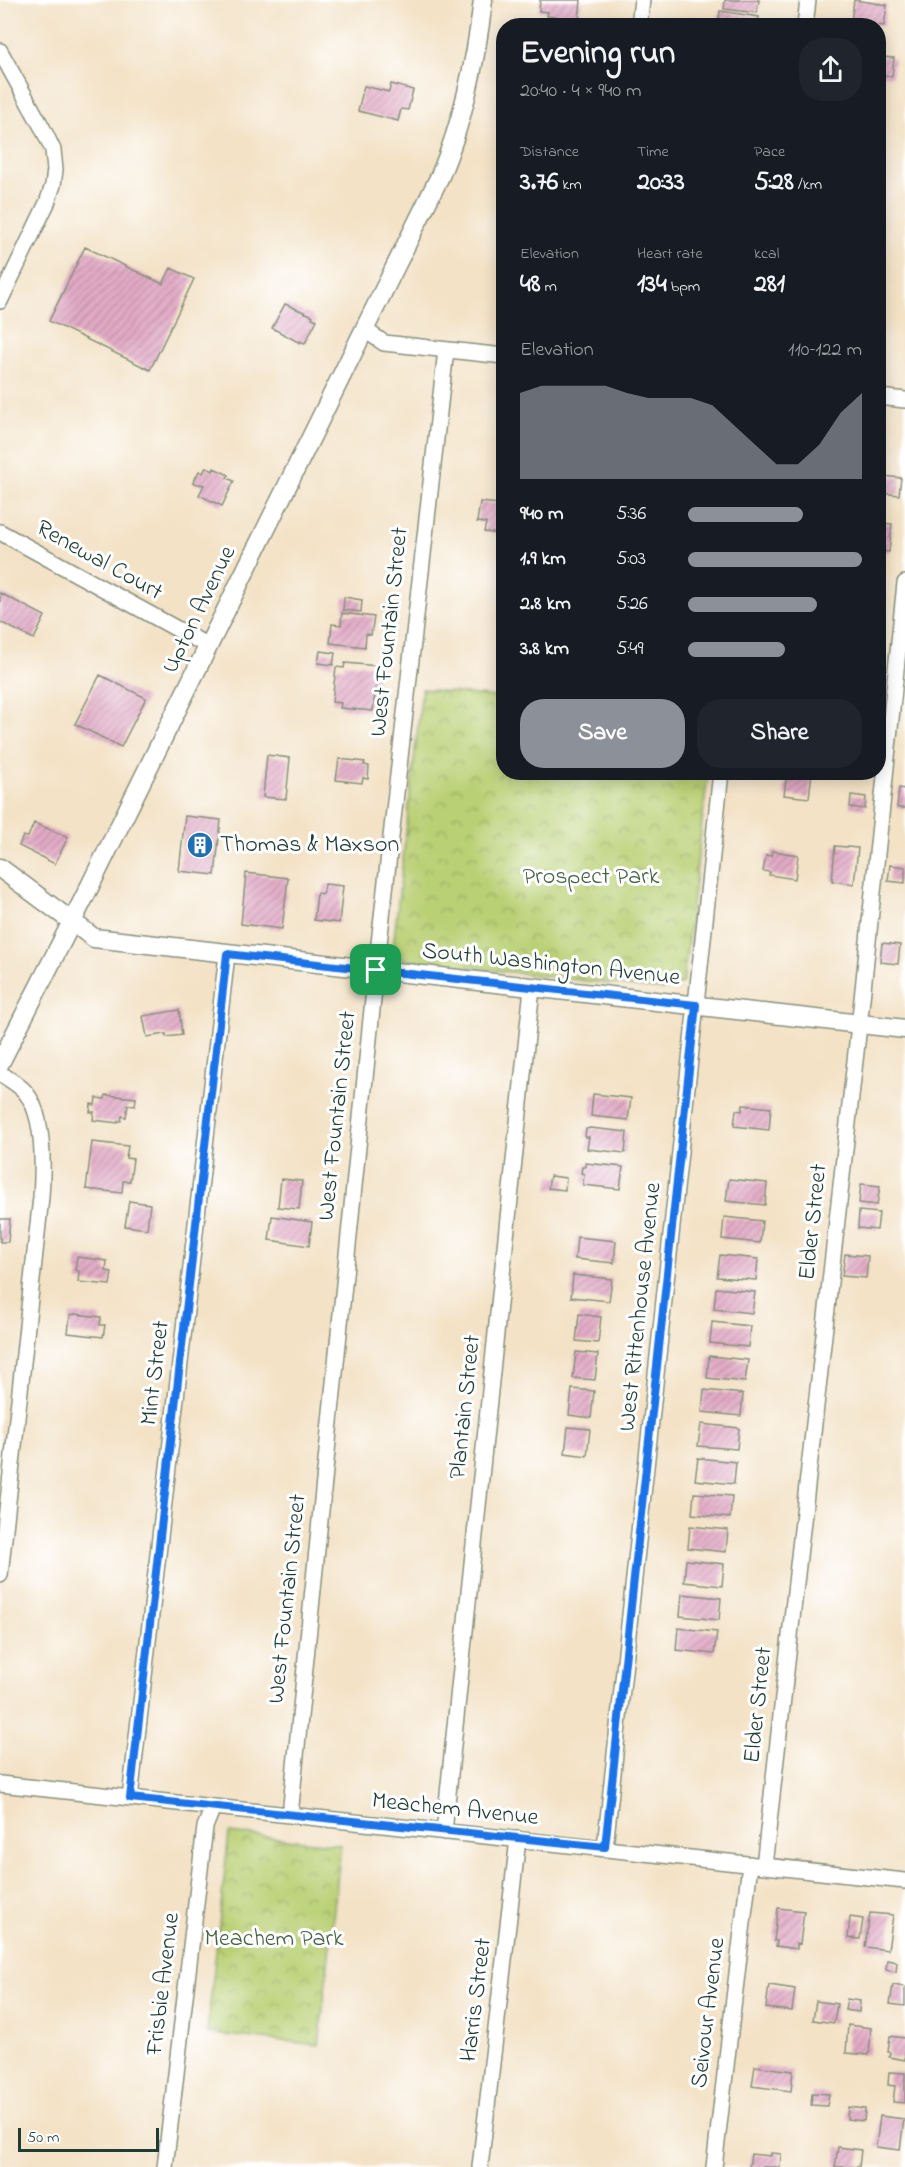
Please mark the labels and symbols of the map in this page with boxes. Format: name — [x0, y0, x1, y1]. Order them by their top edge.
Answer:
street label: Renewal Court — [29, 512, 169, 610]
street label: West Fountain Street — [362, 525, 418, 739]
street label: Upton Avenue — [154, 540, 246, 680]
place label: Thomas & Maxson — [220, 828, 399, 863]
building icon: Thomas & Maxson — [185, 830, 215, 860]
park label: Prospect Park — [523, 860, 660, 895]
street label: South Washington Avenue — [420, 934, 682, 996]
pin — [350, 944, 401, 995]
street label: West Fountain Street — [310, 1009, 366, 1223]
street label: Elder Street — [790, 1162, 838, 1282]
street label: West Rittenhouse Avenue — [611, 1181, 672, 1433]
street label: Mint Street — [132, 1319, 180, 1427]
street label: Plantain Street — [441, 1333, 491, 1481]
street label: West Fountain Street — [260, 1492, 316, 1706]
street label: Elder Street — [735, 1645, 783, 1765]
street label: Meachem Avenue — [370, 1784, 540, 1836]
street label: Frisbie Avenue — [138, 1911, 190, 2058]
park label: Meachem Park — [204, 1922, 344, 1957]
street label: Harris Street — [452, 1936, 502, 2064]
street label: Seivour Avenue — [682, 1936, 736, 2090]
scale bar — [18, 2125, 159, 2152]

